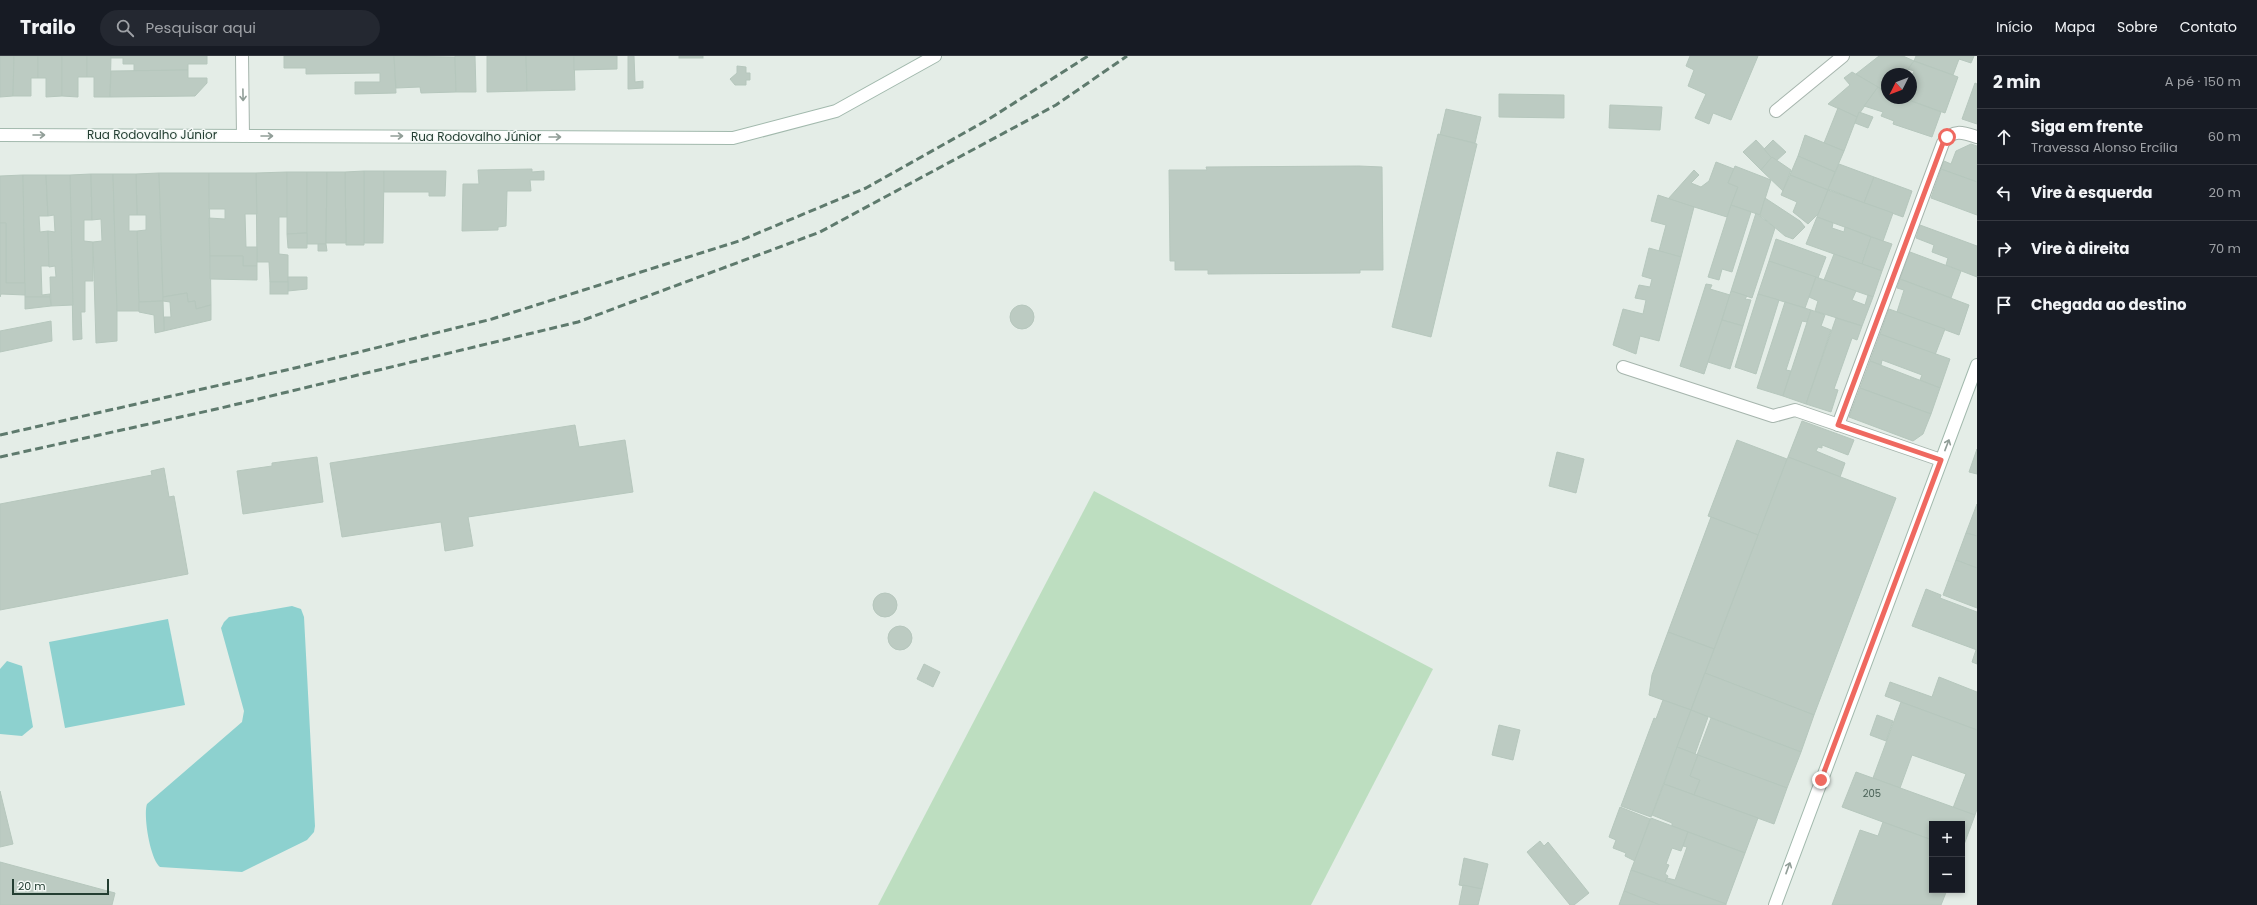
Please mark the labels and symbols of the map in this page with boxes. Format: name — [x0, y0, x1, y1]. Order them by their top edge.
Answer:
north arrow — [1881, 68, 1917, 104]
one-way arrow — [239, 88, 247, 101]
street label: Rua Rodovalho Júnior — [87, 126, 218, 143]
street label: Rua Rodovalho Júnior — [411, 128, 542, 145]
route start — [1938, 128, 1956, 146]
one-way arrow — [32, 131, 45, 139]
one-way arrow — [260, 132, 273, 140]
one-way arrow — [390, 132, 403, 140]
one-way arrow — [548, 133, 561, 141]
one-way arrow — [1943, 440, 1951, 452]
route end — [1812, 771, 1830, 789]
house number: 205 — [1863, 786, 1881, 801]
one-way arrow — [1785, 862, 1792, 875]
scale bar — [12, 877, 109, 896]

